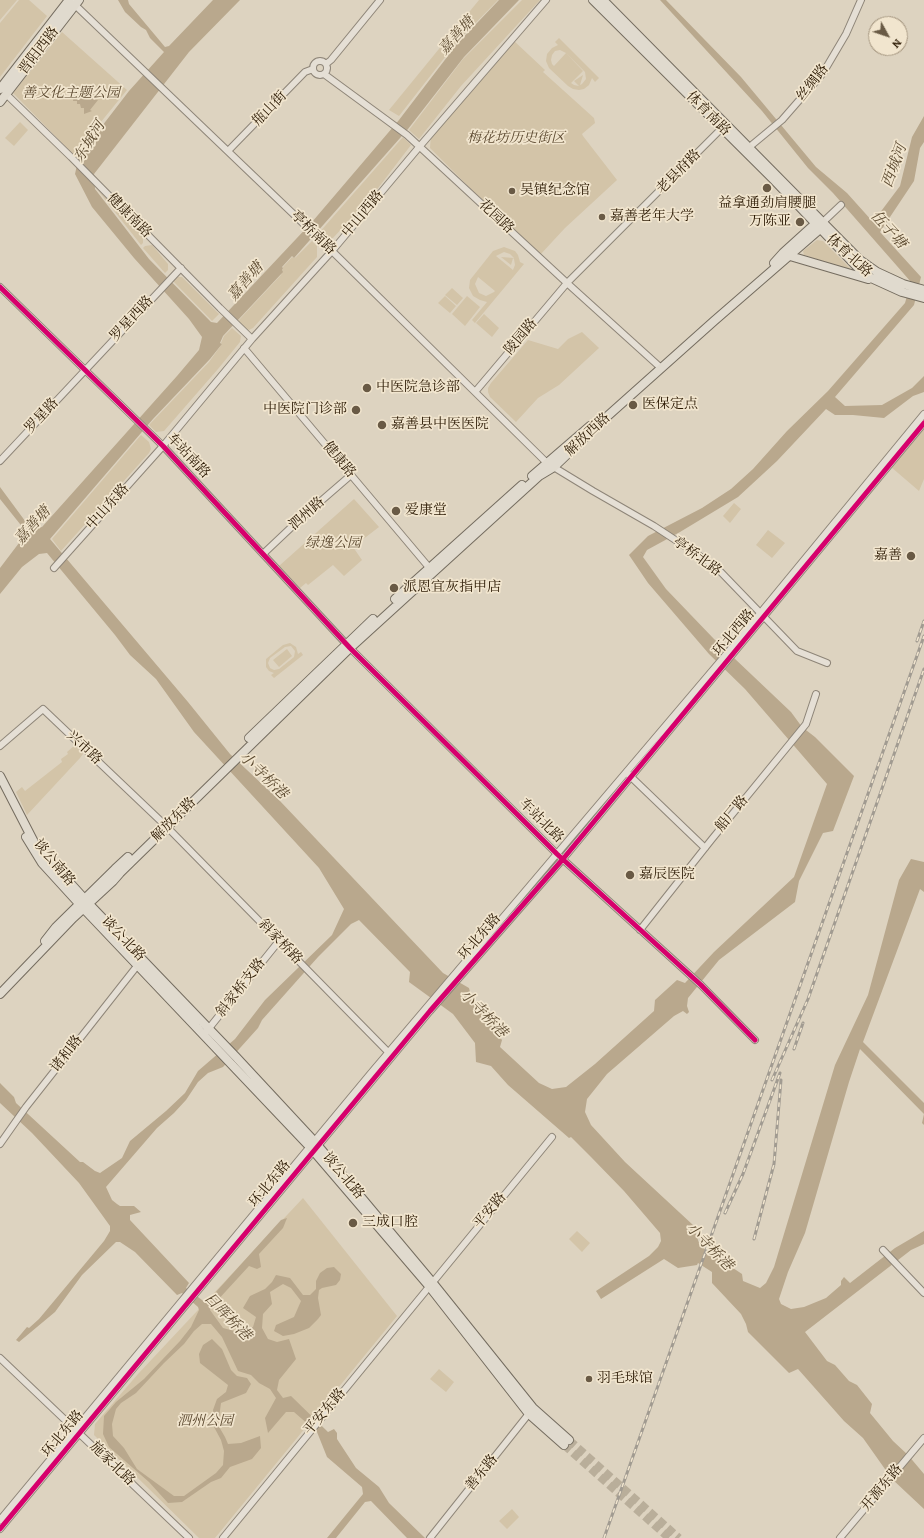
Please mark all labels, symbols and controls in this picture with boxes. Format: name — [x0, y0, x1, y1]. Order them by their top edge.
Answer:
water label: 嘉善塘 — [435, 13, 479, 59]
north arrow — [868, 16, 908, 56]
street label: 晋阳西路 — [15, 24, 63, 78]
text: N — [888, 35, 905, 51]
street label: 丝绸路 — [793, 61, 833, 105]
park label: 善文化主题公园 — [22, 86, 120, 102]
street label: 甁山街 — [249, 88, 291, 130]
street label: 体育南路 — [682, 88, 734, 140]
water label: 东城河 — [70, 118, 110, 166]
park label: 梅花坊历史街区 — [467, 131, 565, 147]
water label: 西城河 — [879, 142, 911, 190]
street label: 老县府路 — [653, 146, 705, 198]
marker: 益拿通劲肩腰腿 — [761, 182, 773, 194]
place label: 吴镇纪念馆 — [520, 183, 590, 199]
marker: 吴镇纪念馆 — [507, 186, 517, 196]
street label: 中山西路 — [339, 187, 387, 241]
street label: 健康南路 — [103, 190, 155, 242]
place label: 益拿通劲肩腰腿 — [718, 196, 816, 212]
street label: 花园路 — [475, 197, 517, 237]
water label: 伍子塘 — [866, 207, 910, 253]
street label: 亭桥南路 — [287, 208, 339, 258]
place label: 嘉善老年大学 — [610, 209, 694, 225]
marker: 嘉善老年大学 — [597, 212, 607, 222]
place label: 万陈亚 — [749, 214, 791, 230]
marker: 万陈亚 — [794, 216, 806, 228]
street label: 体育北路 — [823, 231, 875, 281]
water label: 嘉善塘 — [224, 259, 268, 305]
street label: 罗星西路 — [107, 293, 157, 345]
street label: 陵园路 — [501, 316, 541, 358]
place label: 中医院急诊部 — [376, 380, 460, 396]
marker: 中医院急诊部 — [361, 382, 373, 394]
street label: 罗星路 — [22, 395, 62, 437]
place label: 医保定点 — [642, 397, 698, 413]
marker: 医保定点 — [627, 399, 639, 411]
place label: 中医院门诊部 — [263, 402, 347, 418]
marker: 中医院门诊部 — [350, 404, 362, 416]
street label: 解放西路 — [562, 410, 614, 460]
place label: 嘉善县中医医院 — [391, 417, 489, 433]
marker: 嘉善县中医医院 — [376, 419, 388, 431]
street label: 车站南路 — [163, 430, 213, 482]
street label: 健康路 — [319, 439, 359, 481]
street label: 中山东路 — [83, 481, 133, 533]
street label: 泗州路 — [286, 494, 328, 534]
water label: 嘉善塘 — [11, 503, 55, 549]
place label: 爱康堂 — [405, 503, 447, 519]
marker: 爱康堂 — [390, 505, 402, 517]
street label: 亭桥北路 — [669, 534, 725, 580]
park label: 绿逸公园 — [305, 536, 361, 552]
place label: 嘉善 — [874, 548, 902, 564]
marker: 嘉善 — [905, 550, 917, 562]
place label: 派恩宜灰指甲店 — [403, 580, 501, 596]
marker: 派恩宜灰指甲店 — [388, 582, 400, 594]
street label: 环北西路 — [710, 606, 758, 660]
street label: 兴市路 — [63, 728, 105, 768]
water label: 小寺桥港 — [235, 749, 291, 803]
street label: 船厂路 — [712, 793, 752, 835]
street label: 解放东路 — [148, 794, 200, 846]
street label: 车站北路 — [515, 795, 567, 847]
street label: 谈公南路 — [30, 836, 78, 890]
place label: 嘉辰医院 — [639, 867, 695, 883]
marker: 嘉辰医院 — [624, 869, 636, 881]
street label: 环北东路 — [455, 910, 505, 964]
street label: 谈公北路 — [98, 913, 148, 965]
street label: 斜家桥路 — [255, 916, 305, 968]
street label: 斜家桥支路 — [213, 955, 269, 1021]
water label: 小寺桥港 — [456, 986, 510, 1042]
street label: 诸和路 — [47, 1032, 87, 1076]
street label: 谈公北路 — [319, 1149, 367, 1203]
street label: 环北东路 — [246, 1157, 294, 1211]
street label: 平安路 — [470, 1190, 510, 1232]
place label: 三成口腔 — [362, 1215, 418, 1231]
marker: 三成口腔 — [347, 1217, 359, 1229]
water label: 小寺桥港 — [682, 1219, 736, 1275]
water label: 日晖桥港 — [200, 1289, 254, 1345]
place label: 羽毛球馆 — [597, 1371, 653, 1387]
marker: 羽毛球馆 — [584, 1374, 594, 1384]
street label: 平安东路 — [301, 1385, 349, 1439]
street label: 环北东路 — [39, 1407, 87, 1461]
park label: 泗州公园 — [177, 1414, 233, 1430]
street label: 施家北路 — [86, 1439, 138, 1489]
street label: 善东路 — [462, 1451, 502, 1495]
street label: 开源东路 — [858, 1461, 906, 1515]

